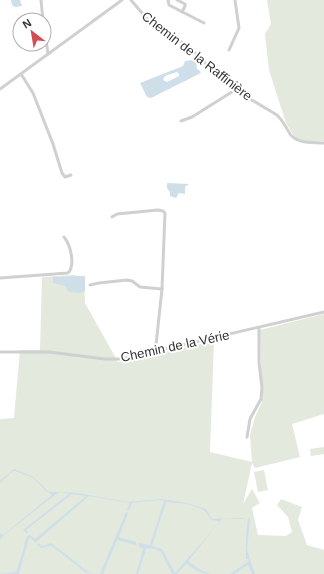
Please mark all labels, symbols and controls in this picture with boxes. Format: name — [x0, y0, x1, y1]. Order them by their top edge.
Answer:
street label: Chemin de la Raffinière — [139, 8, 255, 104]
north arrow — [12, 12, 52, 52]
text: N — [20, 16, 33, 31]
street label: Chemin de la Vérie — [119, 327, 231, 365]

